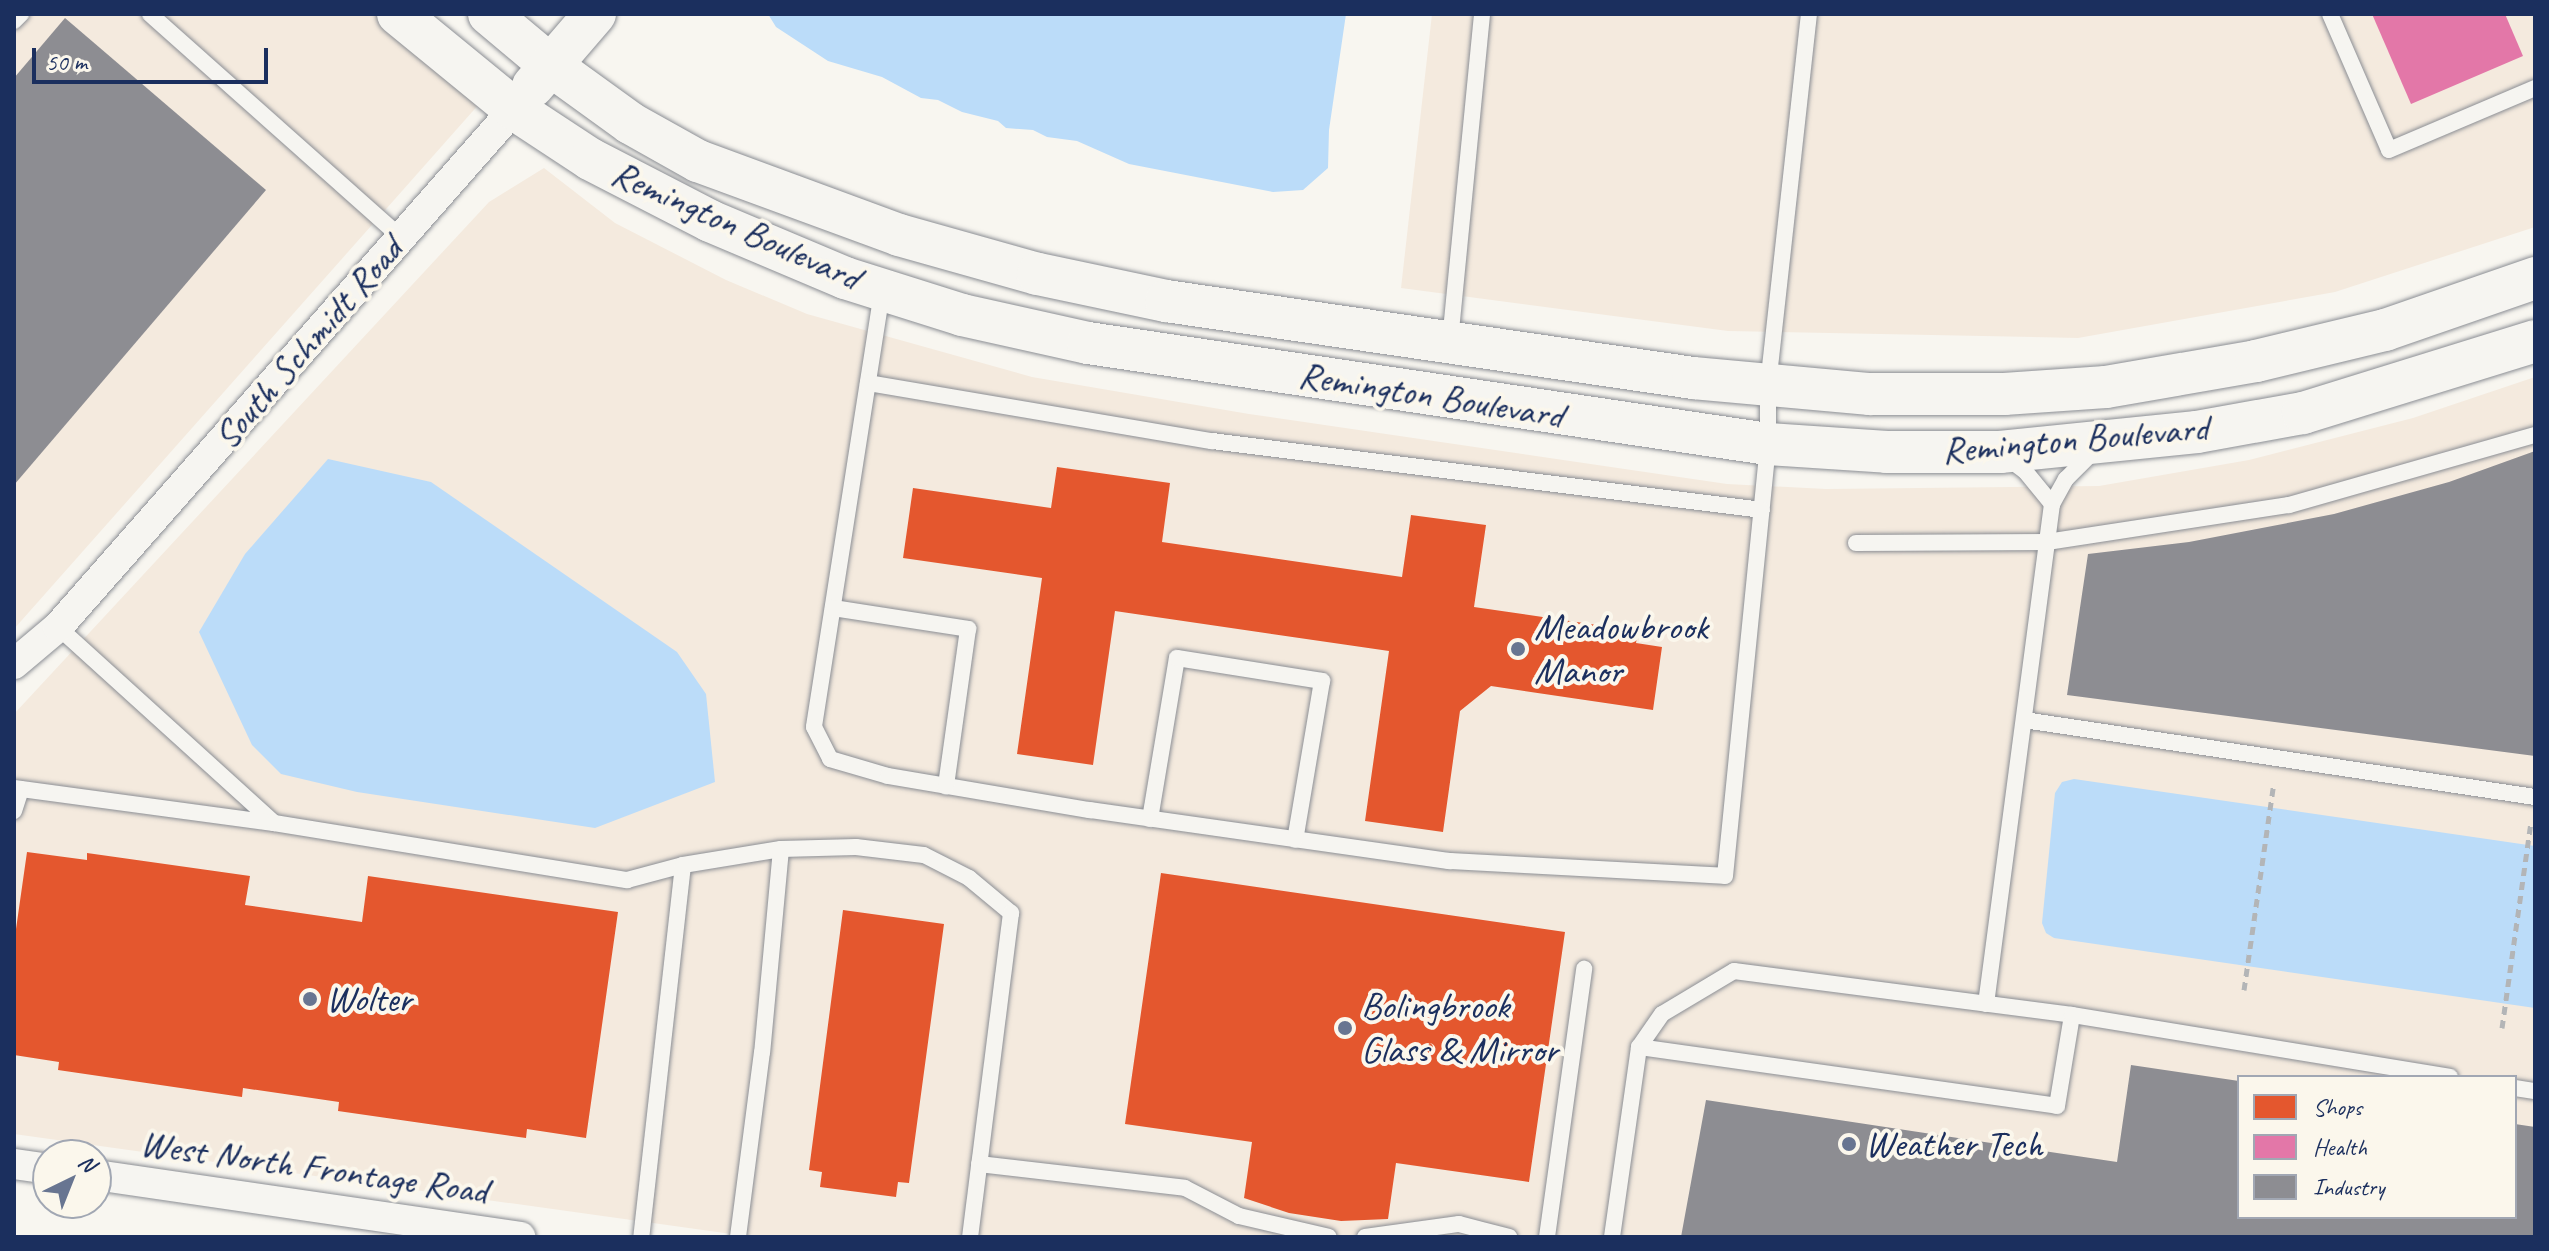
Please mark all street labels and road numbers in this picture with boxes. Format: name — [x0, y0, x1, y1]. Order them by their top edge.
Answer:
street label: Remington Boulevard — [605, 150, 867, 300]
street label: South Schmidt Road — [205, 229, 411, 457]
street label: Remington Boulevard — [1295, 352, 1567, 438]
street label: Remington Boulevard — [1940, 405, 2210, 473]
street label: West North Frontage Road — [137, 1120, 491, 1214]

